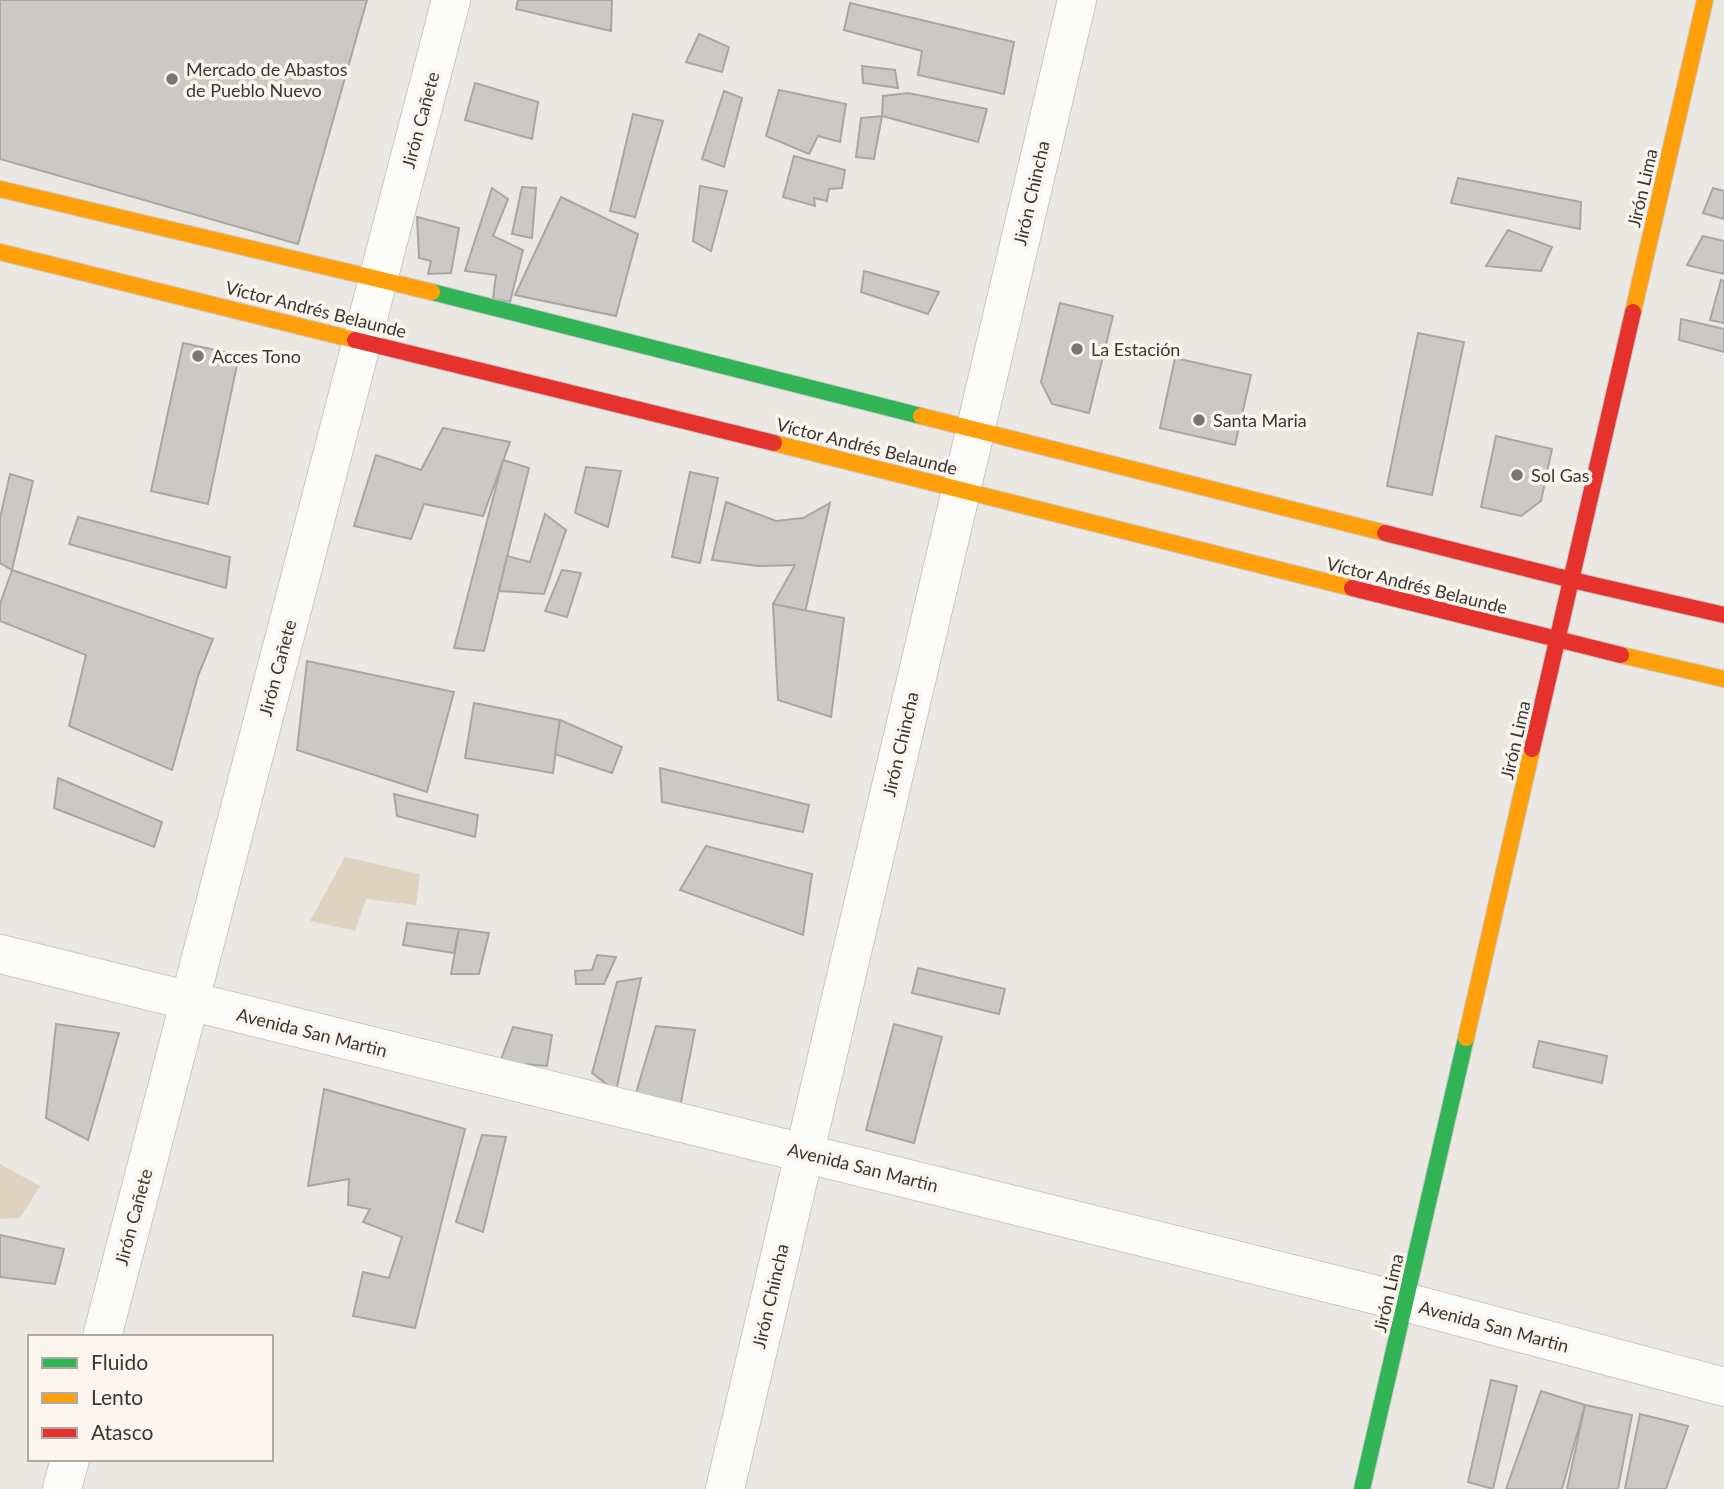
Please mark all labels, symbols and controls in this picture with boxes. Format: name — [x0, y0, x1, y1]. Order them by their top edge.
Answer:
place label: Mercado de Abastos de Pueblo Nuevo — [186, 58, 348, 101]
street label: Jirón Cañete — [397, 69, 443, 171]
marker: Mercado de Abastos de Pueblo Nuevo — [164, 71, 180, 87]
street label: Jirón Chincha — [1008, 138, 1054, 248]
street label: Jirón Lima — [1622, 146, 1662, 230]
street label: Víctor Andrés Belaunde — [223, 276, 409, 342]
place label: La Estación — [1091, 338, 1180, 360]
marker: La Estación — [1069, 341, 1085, 357]
place label: Acces Tono — [212, 345, 301, 367]
marker: Acces Tono — [190, 348, 206, 364]
place label: Santa Maria — [1213, 409, 1307, 431]
marker: Santa Maria — [1191, 412, 1207, 428]
street label: Víctor Andrés Belaunde — [774, 413, 960, 479]
place label: Sol Gas — [1531, 464, 1590, 486]
marker: Sol Gas — [1509, 467, 1525, 483]
street label: Víctor Andrés Belaunde — [1324, 552, 1510, 618]
street label: Jirón Cañete — [254, 617, 300, 719]
street label: Jirón Chincha — [877, 689, 923, 799]
street label: Jirón Lima — [1495, 698, 1535, 782]
street label: Avenida San Martin — [234, 1003, 390, 1061]
street label: Avenida San Martin — [785, 1138, 941, 1196]
street label: Jirón Cañete — [110, 1166, 156, 1268]
street label: Jirón Chincha — [747, 1241, 793, 1351]
street label: Jirón Lima — [1368, 1251, 1408, 1335]
street label: Avenida San Martin — [1417, 1295, 1571, 1357]
legend — [28, 1335, 273, 1461]
text: Fluido — [91, 1349, 148, 1374]
text: Lento — [91, 1384, 143, 1409]
text: Atasco — [91, 1419, 153, 1444]

